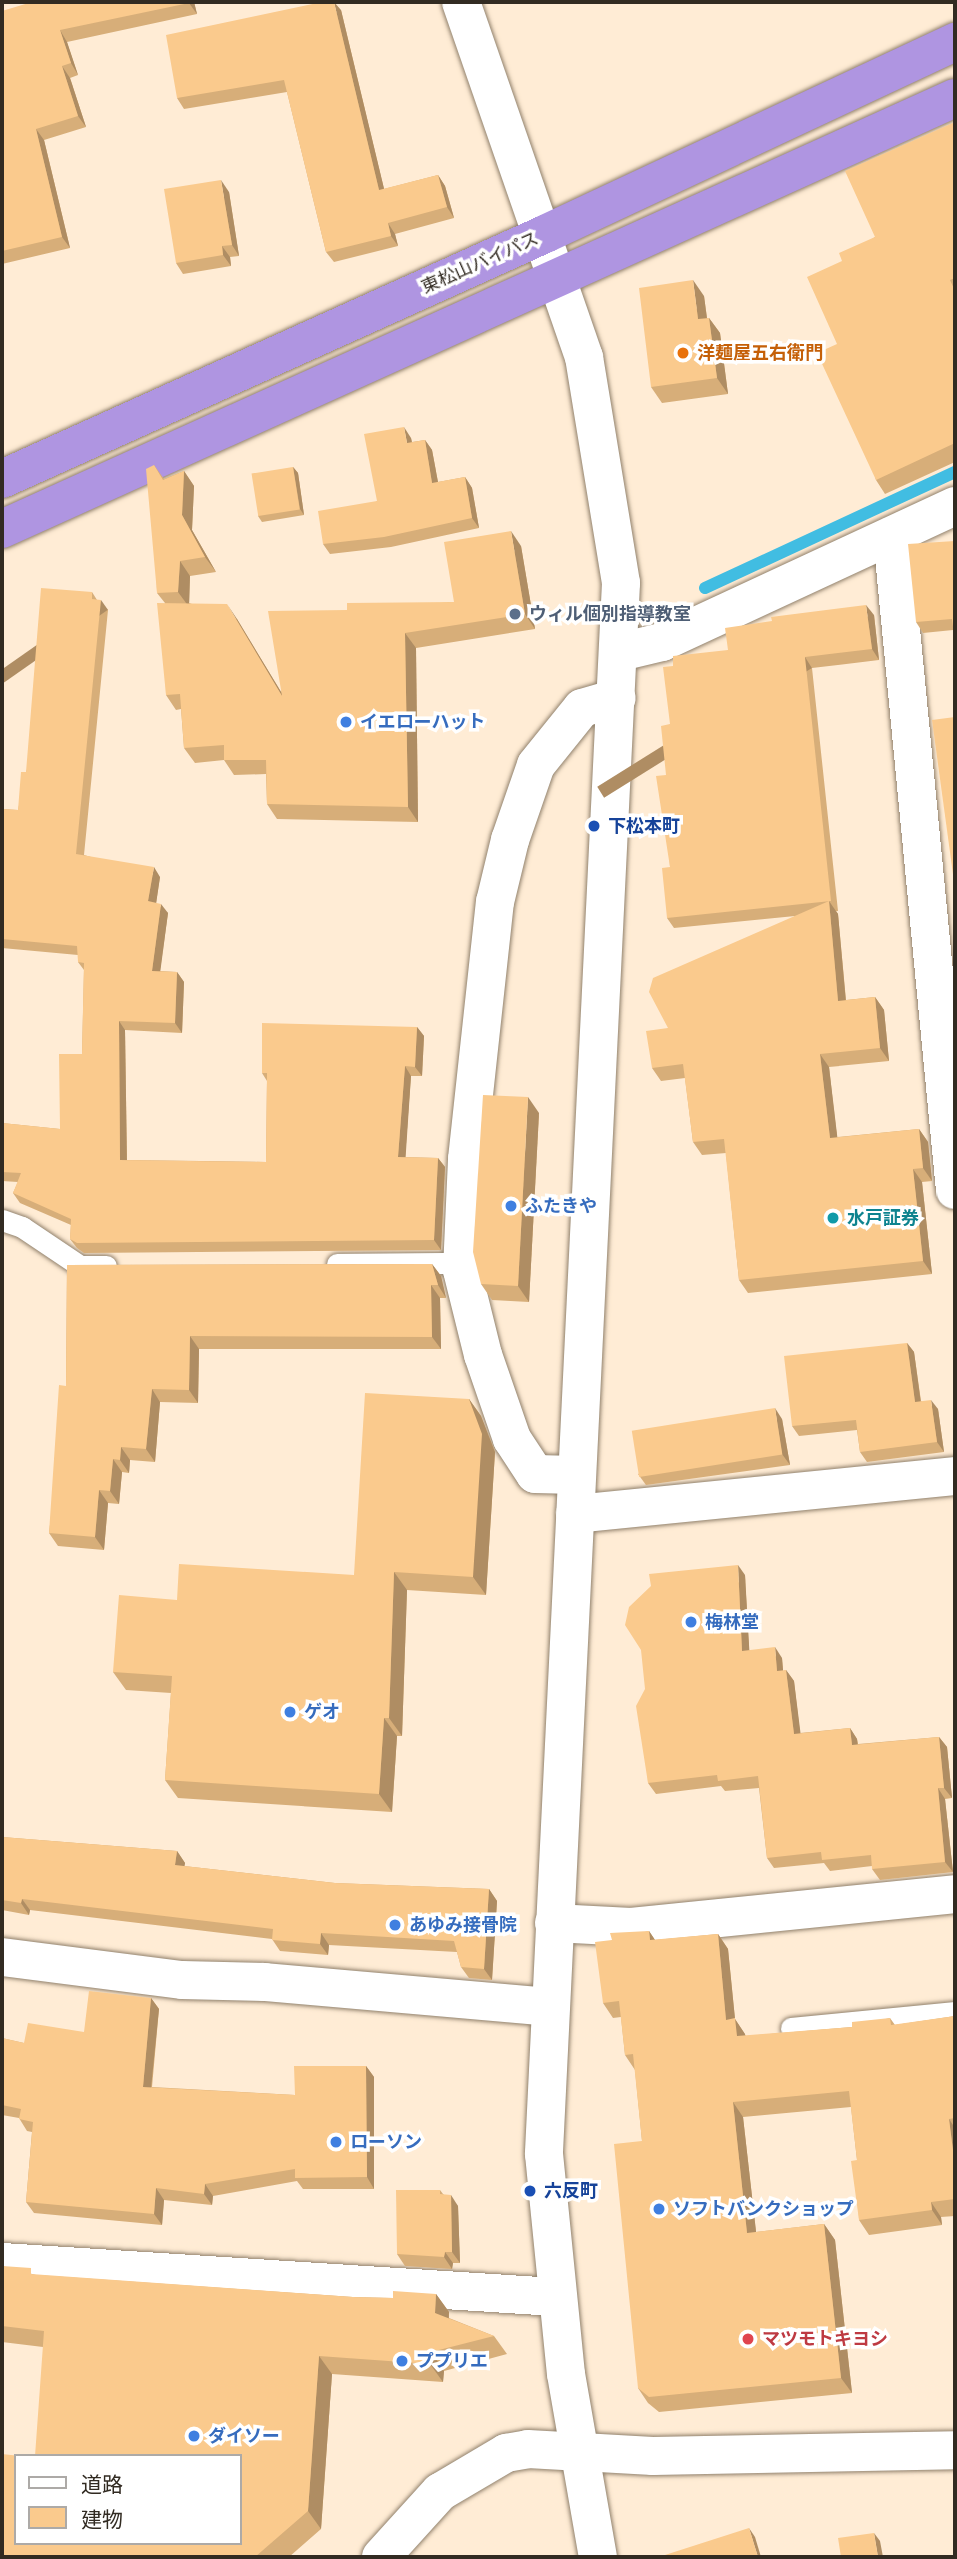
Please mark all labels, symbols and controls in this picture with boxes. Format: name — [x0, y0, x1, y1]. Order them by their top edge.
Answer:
street label: 東松山バイパス — [418, 228, 542, 298]
place label: 洋麺屋五右衛門 — [697, 342, 823, 364]
marker: 洋麺屋五右衛門 — [675, 345, 691, 361]
place label: ウィル個別指導教室 — [529, 603, 691, 625]
marker: ウィル個別指導教室 — [507, 606, 523, 622]
place label: イエローハット — [360, 711, 486, 733]
marker: イエローハット — [338, 714, 354, 730]
place label: 下松本町 — [608, 815, 680, 837]
marker: 下松本町 — [586, 818, 602, 834]
place label: ふたきや — [525, 1195, 597, 1217]
marker: ふたきや — [503, 1198, 519, 1214]
place label: 水戸証券 — [847, 1207, 919, 1229]
marker: 水戸証券 — [825, 1210, 841, 1226]
place label: 梅林堂 — [705, 1611, 759, 1633]
marker: 梅林堂 — [683, 1614, 699, 1630]
place label: ゲオ — [304, 1701, 340, 1723]
marker: ゲオ — [282, 1704, 298, 1720]
place label: あゆみ接骨院 — [409, 1914, 517, 1936]
marker: あゆみ接骨院 — [387, 1917, 403, 1933]
place label: ローソン — [350, 2131, 422, 2153]
marker: ローソン — [328, 2134, 344, 2150]
place label: 六反町 — [544, 2180, 598, 2202]
marker: 六反町 — [522, 2183, 538, 2199]
place label: ソフトバンクショップ — [673, 2198, 853, 2220]
marker: ソフトバンクショップ — [651, 2201, 667, 2217]
place label: マツモトキヨシ — [762, 2328, 888, 2350]
marker: マツモトキヨシ — [740, 2331, 756, 2347]
place label: ププリエ — [416, 2350, 488, 2372]
marker: ププリエ — [394, 2353, 410, 2369]
place label: ダイソー — [208, 2425, 280, 2447]
marker: ダイソー — [186, 2428, 202, 2444]
legend — [14, 2454, 242, 2545]
text: 道路 — [81, 2472, 123, 2498]
text: 建物 — [81, 2507, 123, 2533]

